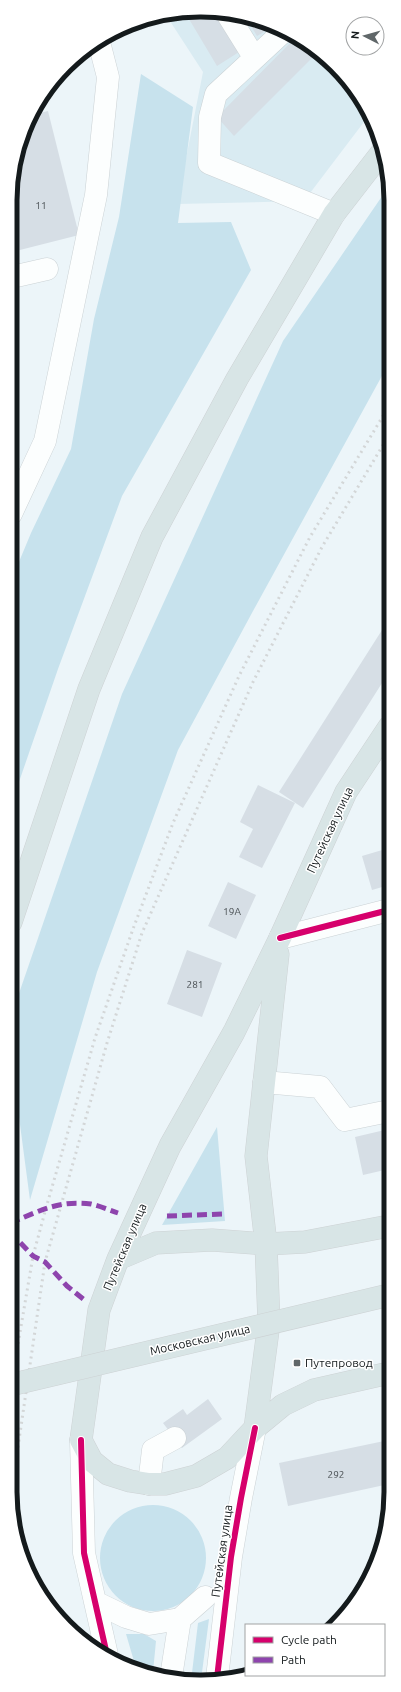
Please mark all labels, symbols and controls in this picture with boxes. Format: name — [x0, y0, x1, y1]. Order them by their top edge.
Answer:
north arrow — [345, 16, 385, 56]
text: N — [349, 30, 361, 40]
house number: 11 — [35, 200, 47, 211]
street label: Путейская улица — [304, 785, 355, 875]
house number: 19А — [223, 906, 241, 917]
house number: 281 — [187, 979, 203, 990]
street label: Путейская улица — [100, 1201, 149, 1292]
street label: Московская улица — [148, 1322, 251, 1357]
place label: Путепровод — [305, 1356, 373, 1369]
marker: Путепровод — [292, 1358, 302, 1368]
house number: 292 — [328, 1469, 344, 1480]
street label: Путейская улица — [209, 1504, 234, 1598]
legend — [245, 1624, 385, 1676]
text: Cycle path — [281, 1633, 337, 1646]
text: Path — [281, 1653, 306, 1666]

